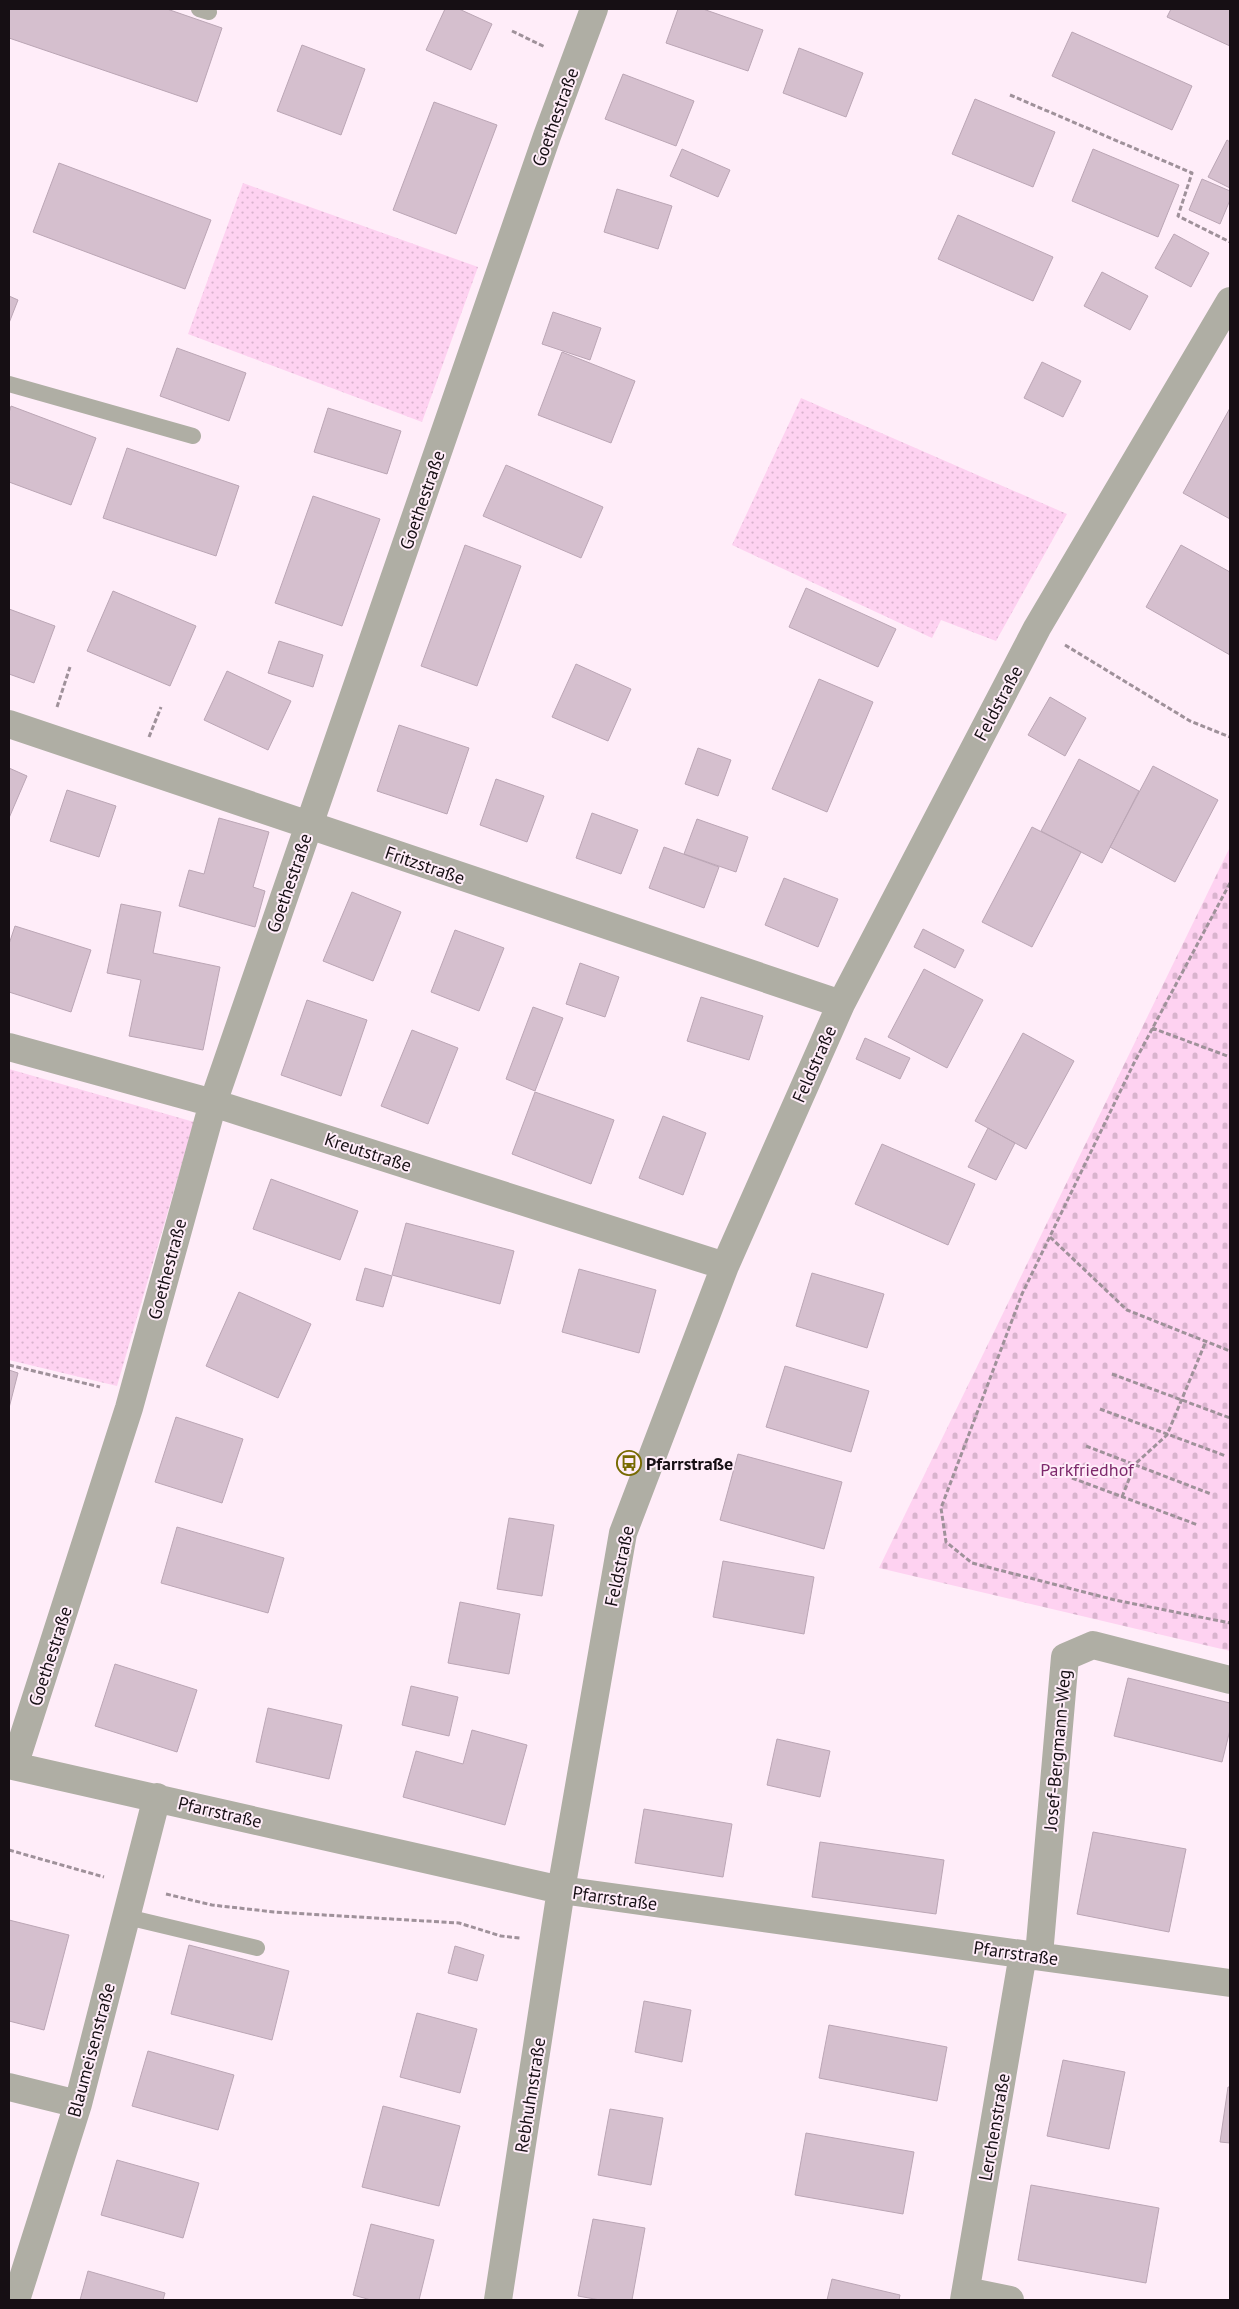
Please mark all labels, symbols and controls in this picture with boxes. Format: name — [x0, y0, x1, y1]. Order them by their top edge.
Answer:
street label: Goethestraße — [527, 64, 583, 170]
street label: Goethestraße — [394, 447, 450, 553]
street label: Feldstraße — [969, 661, 1027, 745]
street label: Goethestraße — [261, 830, 317, 936]
street label: Fritzstraße — [382, 841, 468, 889]
street label: Feldstraße — [787, 1022, 841, 1106]
street label: Kreutstraße — [322, 1127, 414, 1177]
street label: Goethestraße — [143, 1216, 191, 1322]
bus stop icon: Pfarrstraße — [616, 1450, 642, 1476]
place label: Pfarrstraße — [646, 1452, 733, 1475]
park label: Parkfriedhof — [1040, 1458, 1135, 1481]
street label: Feldstraße — [599, 1524, 639, 1608]
street label: Goethestraße — [23, 1603, 77, 1709]
street label: Josef-Bergmann-Weg — [1038, 1668, 1076, 1833]
street label: Pfarrstraße — [176, 1791, 264, 1833]
street label: Pfarrstraße — [571, 1881, 659, 1915]
street label: Pfarrstraße — [972, 1936, 1060, 1970]
street label: Blaumeisenstraße — [62, 1980, 120, 2120]
street label: Rebhuhnstraße — [510, 2036, 550, 2154]
street label: Lerchenstraße — [973, 2071, 1015, 2183]

